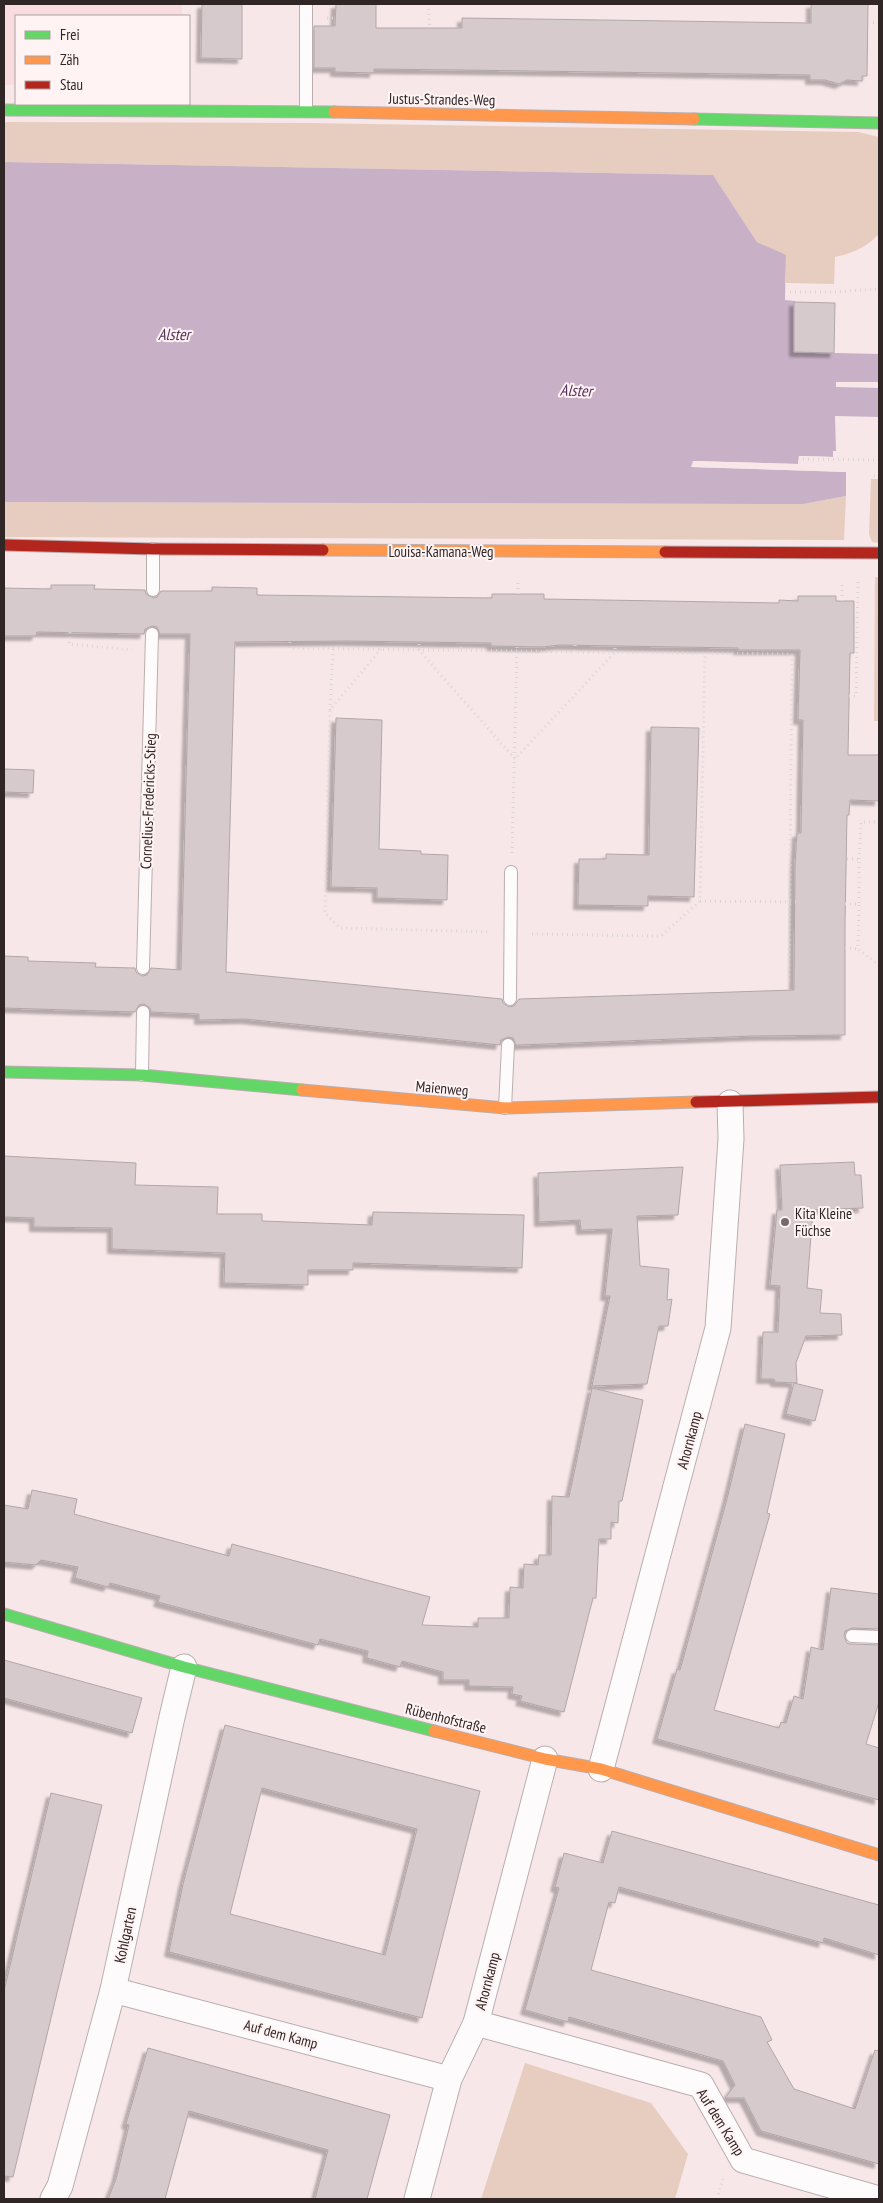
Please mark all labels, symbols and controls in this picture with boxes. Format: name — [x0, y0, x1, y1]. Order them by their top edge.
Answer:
legend — [15, 15, 190, 105]
text: Frei — [60, 25, 80, 44]
text: Zäh — [60, 50, 79, 69]
text: Stau — [60, 75, 83, 94]
street label: Justus-Strandes-Weg — [388, 89, 495, 109]
water label: Alster — [158, 324, 193, 344]
water label: Alster — [560, 379, 595, 401]
street label: Louisa-Kamana-Weg — [388, 542, 494, 561]
street label: Cornelius-Fredericks-Stieg — [136, 733, 160, 869]
street label: Maienweg — [415, 1076, 469, 1100]
place label: Kita Kleine Füchse — [795, 1204, 852, 1240]
marker: Kita Kleine Füchse — [779, 1216, 791, 1228]
street label: Ahornkamp — [672, 1409, 706, 1471]
street label: Rübenhofstraße — [404, 1699, 488, 1737]
street label: Kohlgarten — [110, 1905, 140, 1965]
street label: Ahornkamp — [470, 1950, 504, 2012]
street label: Auf dem Kamp — [242, 2015, 320, 2053]
street label: Auf dem Kamp — [693, 2085, 749, 2159]

